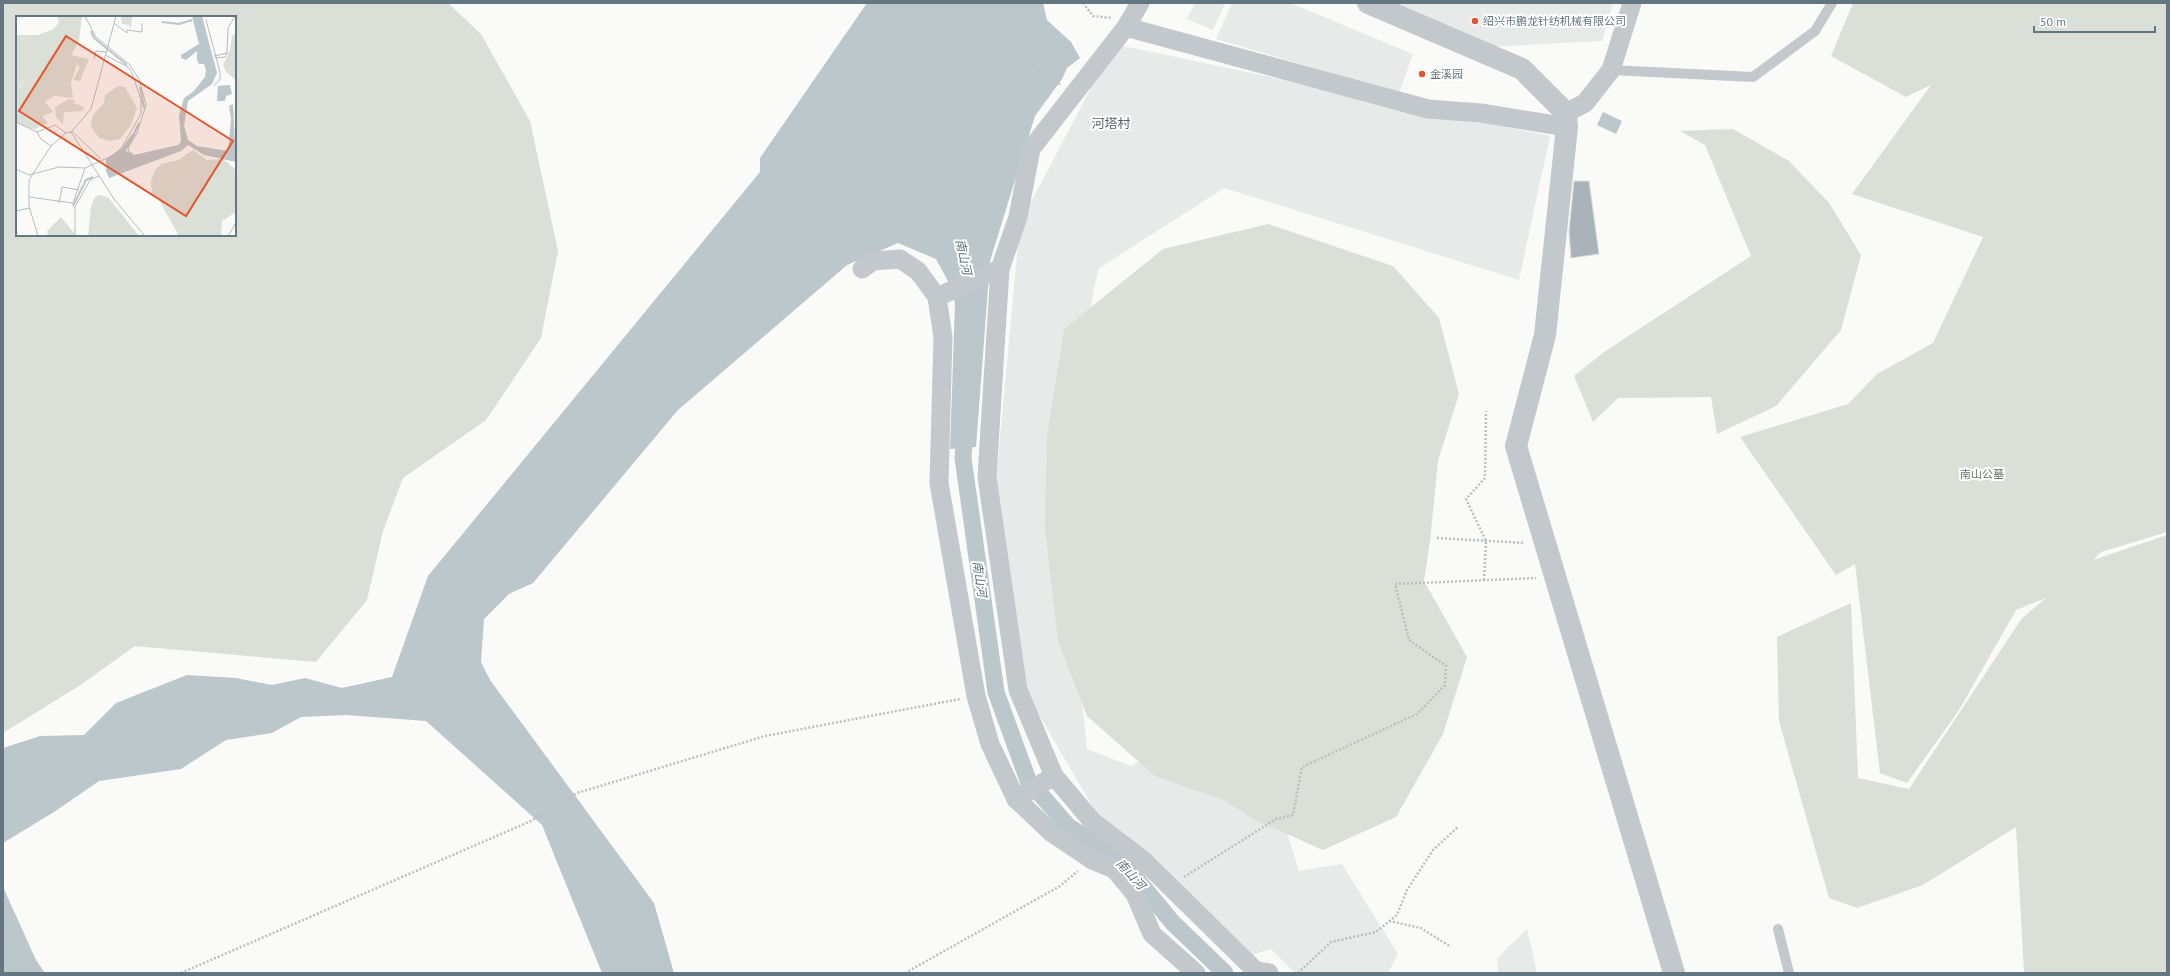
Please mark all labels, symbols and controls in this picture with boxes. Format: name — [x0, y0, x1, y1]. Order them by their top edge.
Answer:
scale bar — [2034, 8, 2155, 34]
place label: 绍兴市鹏龙针纺机械有限公司 — [1483, 14, 1626, 28]
text: 50 m — [2040, 14, 2066, 29]
inset map — [16, 16, 236, 236]
marker: 绍兴市鹏龙针纺机械有限公司 — [1470, 16, 1480, 26]
place label: 金溪园 — [1430, 67, 1463, 81]
marker: 金溪园 — [1417, 69, 1427, 79]
district label: 河塔村 — [1091, 115, 1131, 132]
water label: 南山河 — [953, 238, 975, 278]
park label: 南山公墓 — [1960, 467, 2004, 481]
water label: 南山河 — [970, 560, 990, 600]
water label: 南山河 — [1113, 856, 1150, 894]

